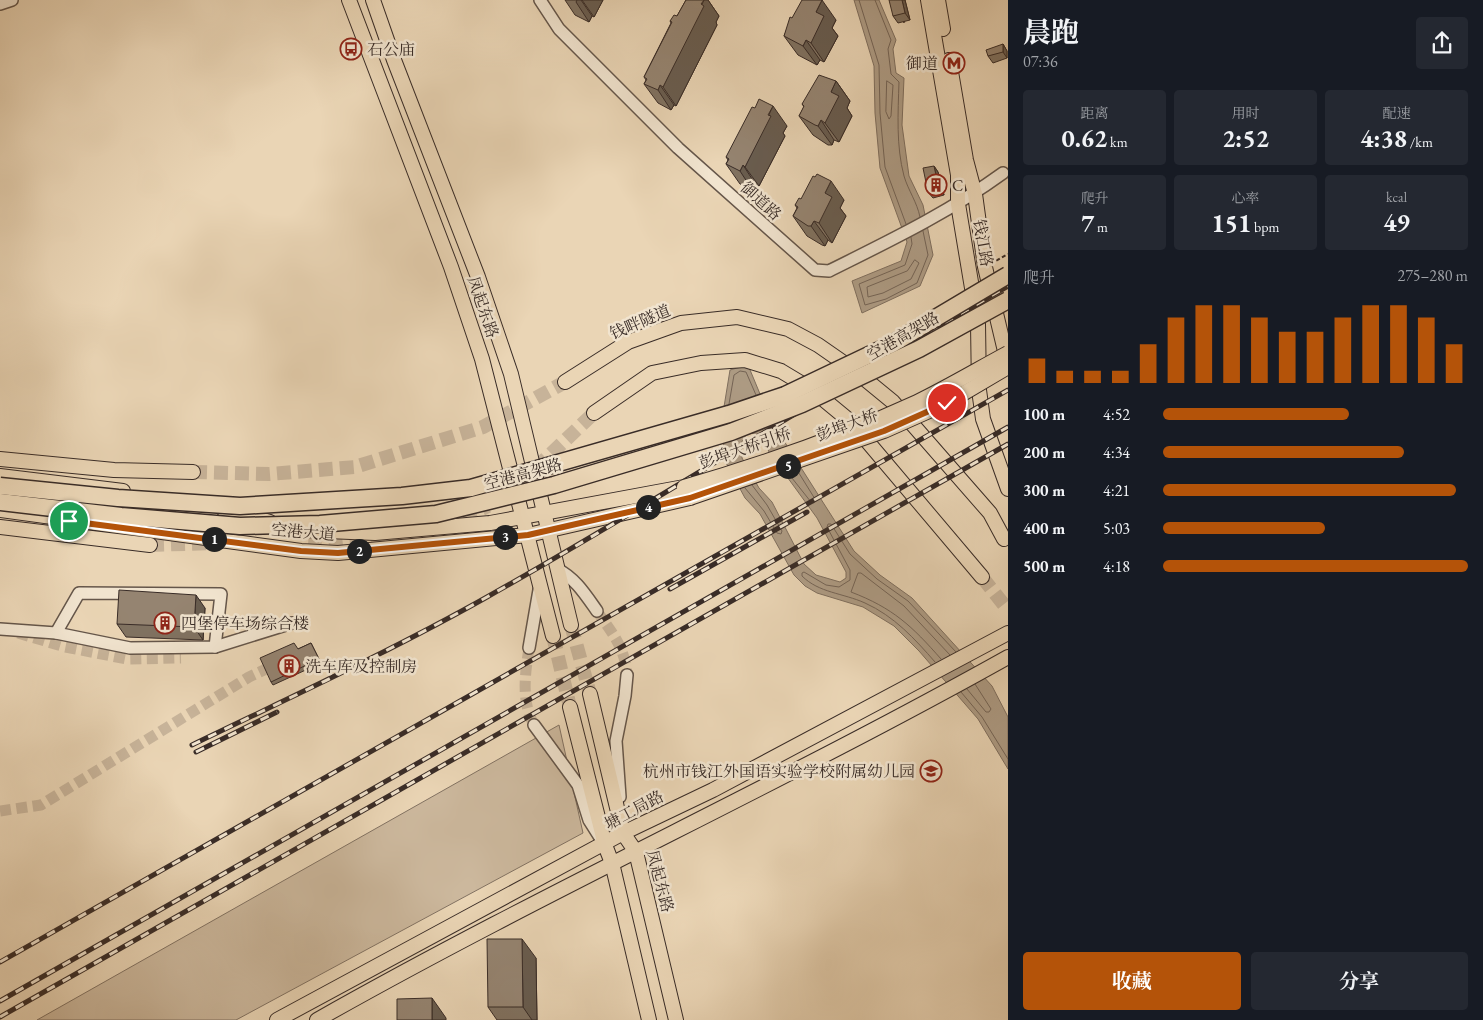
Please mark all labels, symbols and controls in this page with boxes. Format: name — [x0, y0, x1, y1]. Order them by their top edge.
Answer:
text: 晨跑 — [1023, 14, 1079, 50]
button: share — [1416, 17, 1468, 69]
bus stop icon: 石公庙 — [339, 37, 363, 61]
place label: 石公庙 — [367, 39, 415, 60]
metro station icon: 御道 — [942, 51, 966, 75]
text: 07:36 — [1023, 51, 1058, 72]
place label: 御道 — [906, 53, 938, 74]
text: 距离 — [1081, 104, 1109, 122]
text: 用时 — [1232, 104, 1260, 122]
text: 配速 — [1383, 104, 1411, 122]
text: 0.62 — [1061, 122, 1107, 154]
text: 2:52 — [1222, 122, 1269, 154]
text: 4:38 — [1360, 122, 1407, 154]
text: km — [1107, 133, 1128, 151]
text: /km — [1407, 133, 1433, 151]
building icon: C — [924, 173, 948, 197]
place label: C — [952, 175, 963, 196]
street label: 御道路 — [736, 177, 786, 225]
text: kcal — [1386, 188, 1407, 206]
text: 爬升 — [1081, 189, 1109, 207]
text: 心率 — [1232, 189, 1260, 207]
text: 49 — [1383, 206, 1410, 238]
text: 7 — [1081, 207, 1094, 239]
text: 151 — [1212, 207, 1251, 239]
street label: 钱江路 — [968, 218, 998, 268]
text: m — [1094, 218, 1108, 236]
text: bpm — [1251, 218, 1279, 236]
text: 275–280 m — [1397, 265, 1468, 286]
text: 爬升 — [1023, 267, 1055, 288]
street label: 凤起东路 — [463, 273, 503, 341]
street label: 钱畔隧道 — [606, 300, 674, 344]
street label: 空港高架路 — [863, 307, 943, 365]
pin — [926, 382, 968, 424]
icon: check — [933, 389, 961, 417]
street label: 彭埠大桥 — [813, 404, 881, 446]
text: 100 m — [1023, 404, 1065, 425]
text: 4:52 — [1103, 404, 1130, 425]
street label: 彭埠大桥引桥 — [696, 422, 794, 474]
text: 200 m — [1023, 442, 1065, 463]
text: 4:34 — [1103, 442, 1130, 463]
street label: 空港高架路 — [482, 454, 564, 494]
pin: 5 — [776, 454, 800, 478]
text: 5 — [785, 457, 792, 475]
text: 300 m — [1023, 480, 1065, 501]
text: 4:21 — [1103, 480, 1130, 501]
pin: 4 — [636, 494, 660, 520]
text: 4 — [645, 498, 652, 516]
pin — [48, 500, 90, 542]
icon: arrive — [55, 507, 83, 535]
text: 400 m — [1023, 518, 1065, 539]
text: 5:03 — [1103, 518, 1130, 539]
street label: 空港大道 — [270, 519, 336, 545]
pin: 3 — [492, 524, 518, 550]
pin: 1 — [202, 526, 226, 552]
text: 3 — [502, 528, 509, 546]
text: 1 — [211, 530, 218, 548]
pin: 2 — [346, 538, 372, 564]
text: 2 — [356, 542, 363, 560]
text: 500 m — [1023, 556, 1065, 577]
text: 4:18 — [1103, 556, 1130, 577]
building icon: 四堡停车场综合楼 — [153, 611, 177, 635]
place label: 四堡停车场综合楼 — [181, 613, 309, 634]
building icon: 洗车库及控制房 — [277, 654, 301, 678]
place label: 洗车库及控制房 — [305, 656, 417, 677]
school or university icon: 杭州市钱江外国语实验学校附属幼儿园 — [919, 759, 943, 783]
place label: 杭州市钱江外国语实验学校附属幼儿园 — [643, 761, 915, 782]
street label: 塘工局路 — [601, 786, 667, 834]
street label: 凤起东路 — [642, 847, 678, 915]
button: 收藏 — [1023, 952, 1241, 1010]
button: 分享 — [1251, 952, 1468, 1010]

